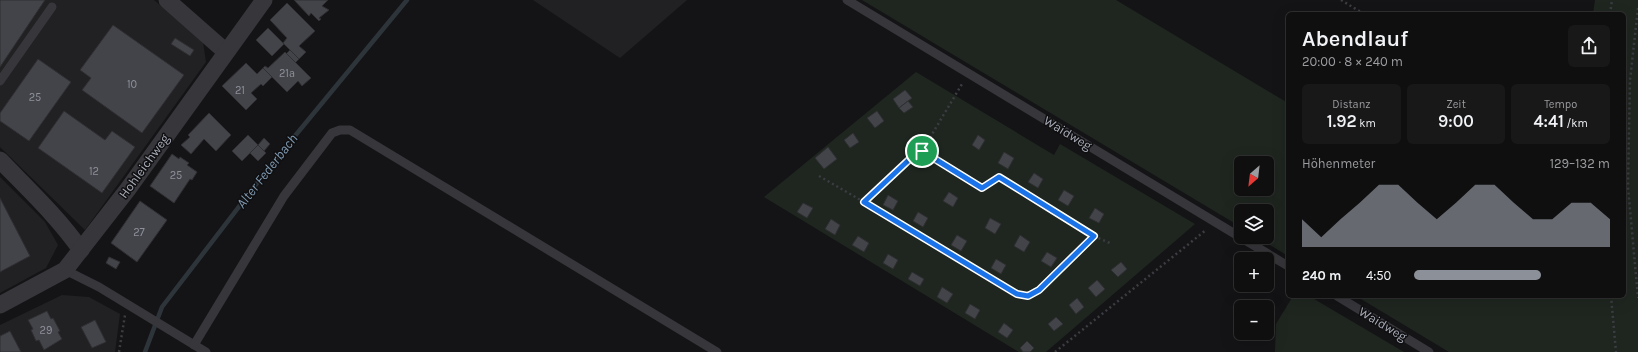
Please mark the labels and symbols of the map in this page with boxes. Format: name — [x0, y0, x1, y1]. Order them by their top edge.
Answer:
house number: 21a — [279, 67, 295, 80]
house number: 10 — [127, 78, 137, 91]
house number: 21 — [235, 84, 245, 97]
house number: 25 — [29, 91, 41, 104]
street label: Waidweg — [1041, 113, 1095, 154]
street label: Hohleichweg — [116, 130, 173, 201]
water label: Alter Federbach — [233, 130, 301, 212]
pin — [905, 134, 939, 168]
north arrow — [1234, 156, 1274, 196]
house number: 12 — [89, 165, 99, 178]
house number: 25 — [170, 169, 182, 182]
house number: 27 — [133, 226, 145, 239]
street label: Waidweg — [1356, 304, 1410, 345]
house number: 29 — [40, 324, 52, 337]

